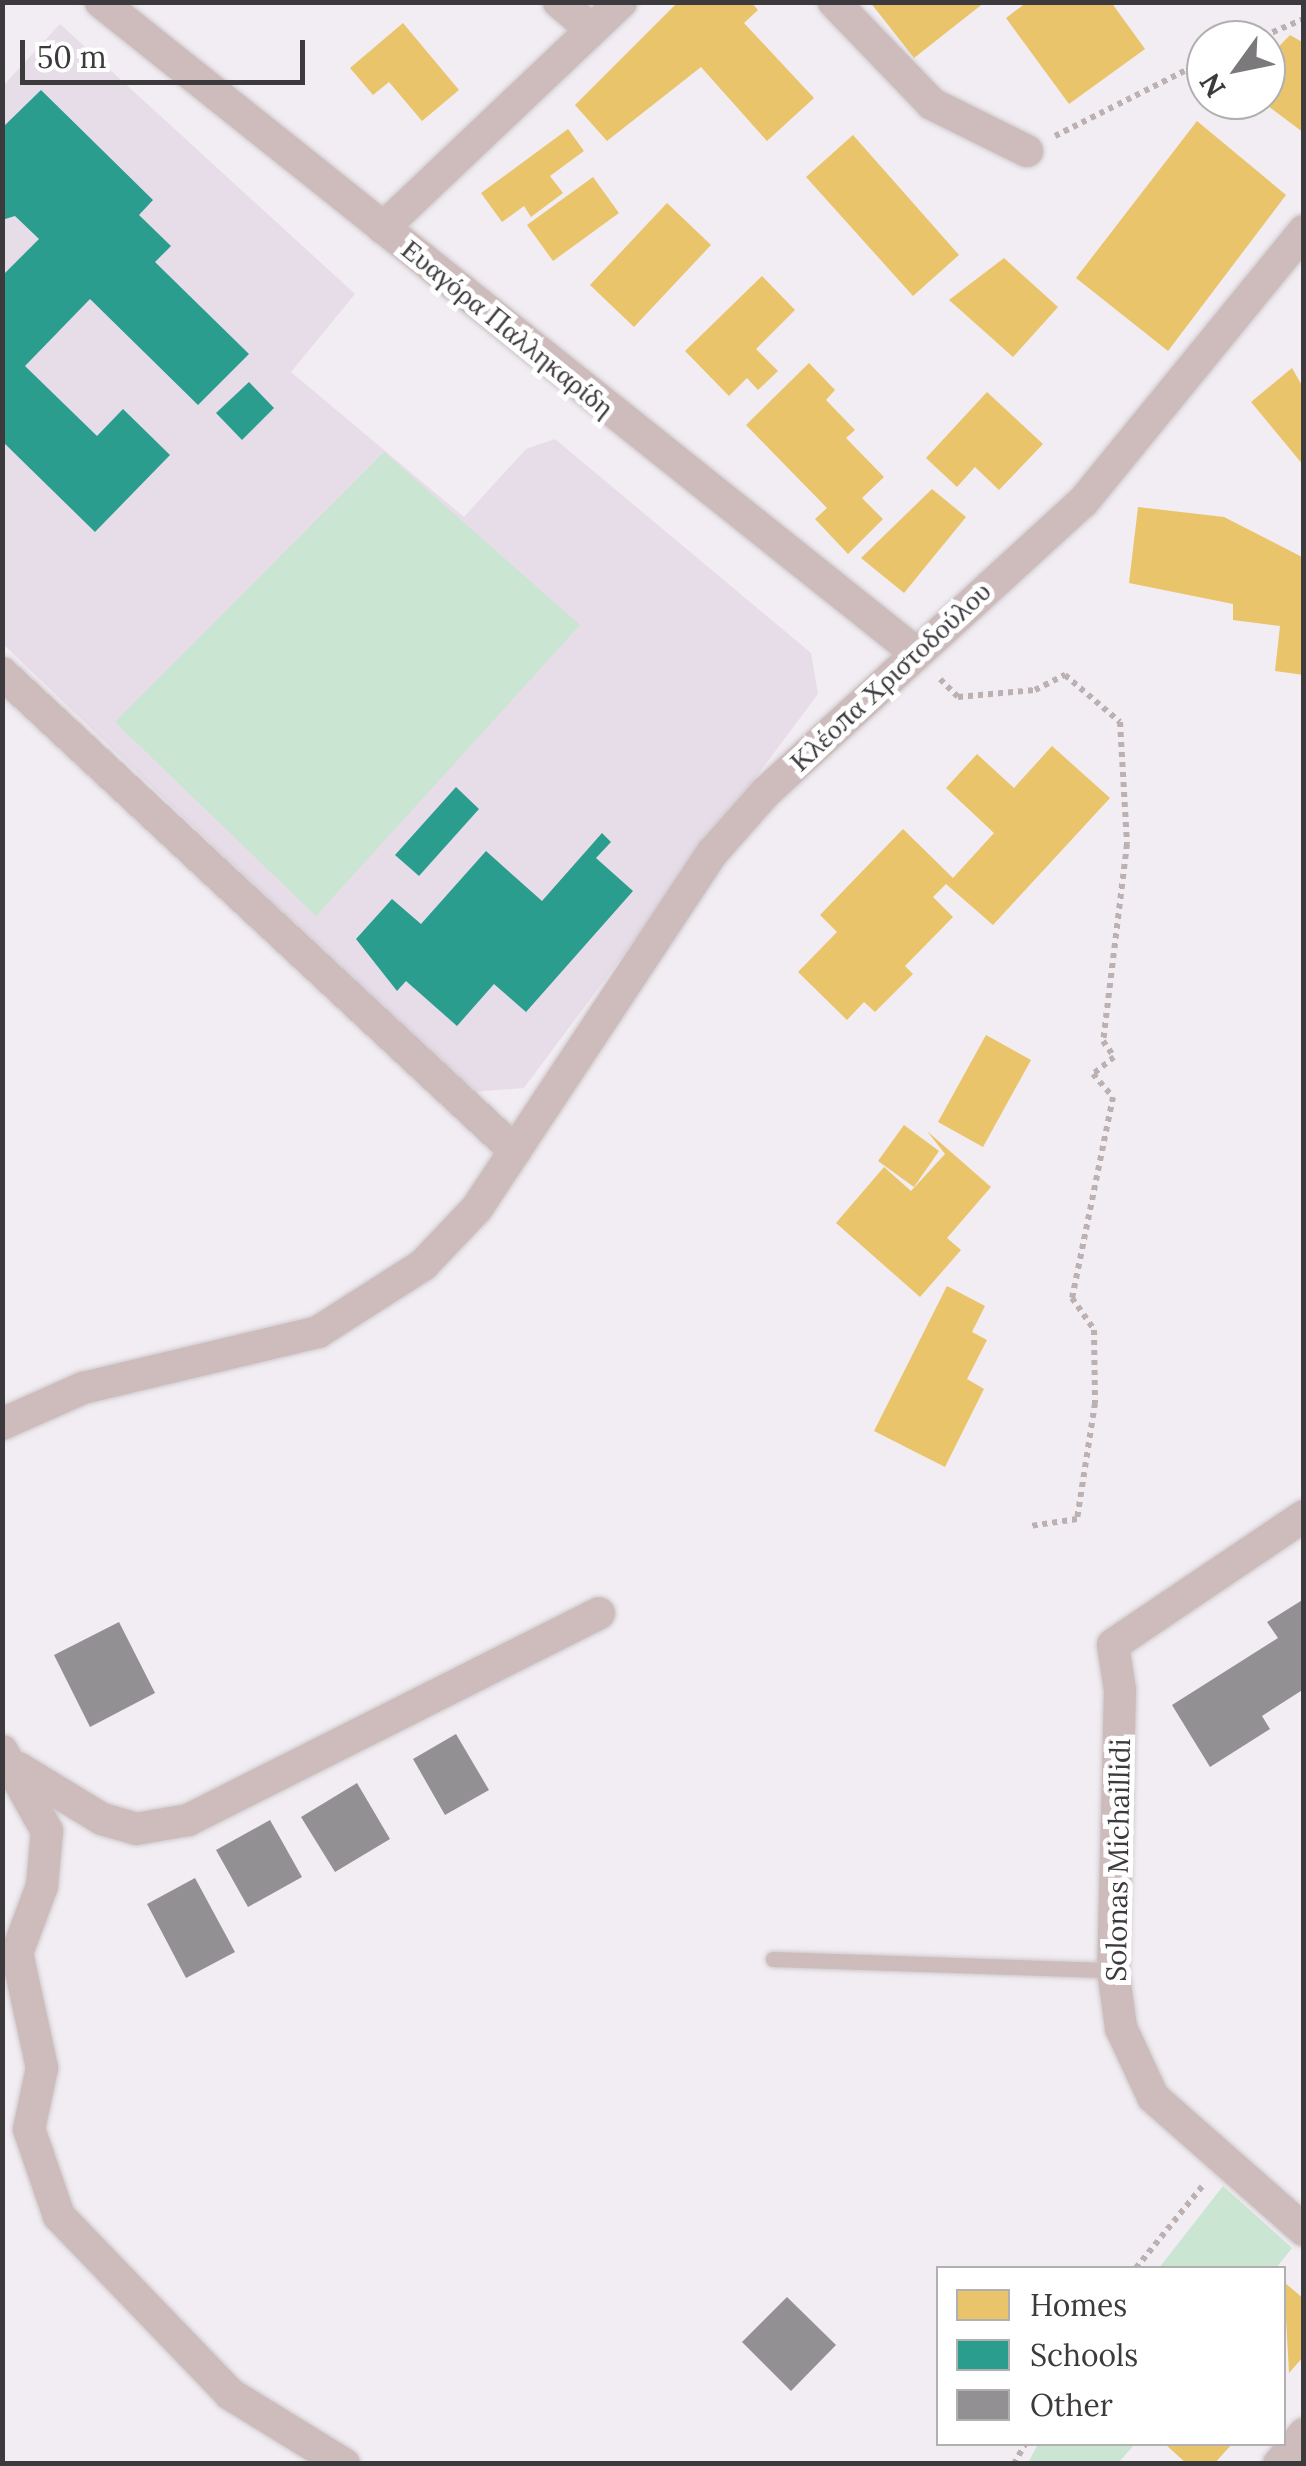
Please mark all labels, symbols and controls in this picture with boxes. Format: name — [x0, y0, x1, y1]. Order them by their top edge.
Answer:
scale bar — [25, 20, 310, 82]
north arrow — [1186, 20, 1286, 120]
text: 50 m — [37, 38, 107, 76]
text: N — [1192, 66, 1234, 104]
street label: Ευαγόρα Παλληκαρίδη — [395, 232, 621, 424]
street label: Κλέοπα Χριστοδούλου — [783, 574, 997, 778]
street label: Solonas Michaillidi — [1099, 1738, 1137, 1982]
legend — [936, 2266, 1286, 2446]
text: Homes — [1030, 2286, 1127, 2324]
text: Schools — [1030, 2336, 1138, 2374]
text: Other — [1030, 2386, 1113, 2424]

